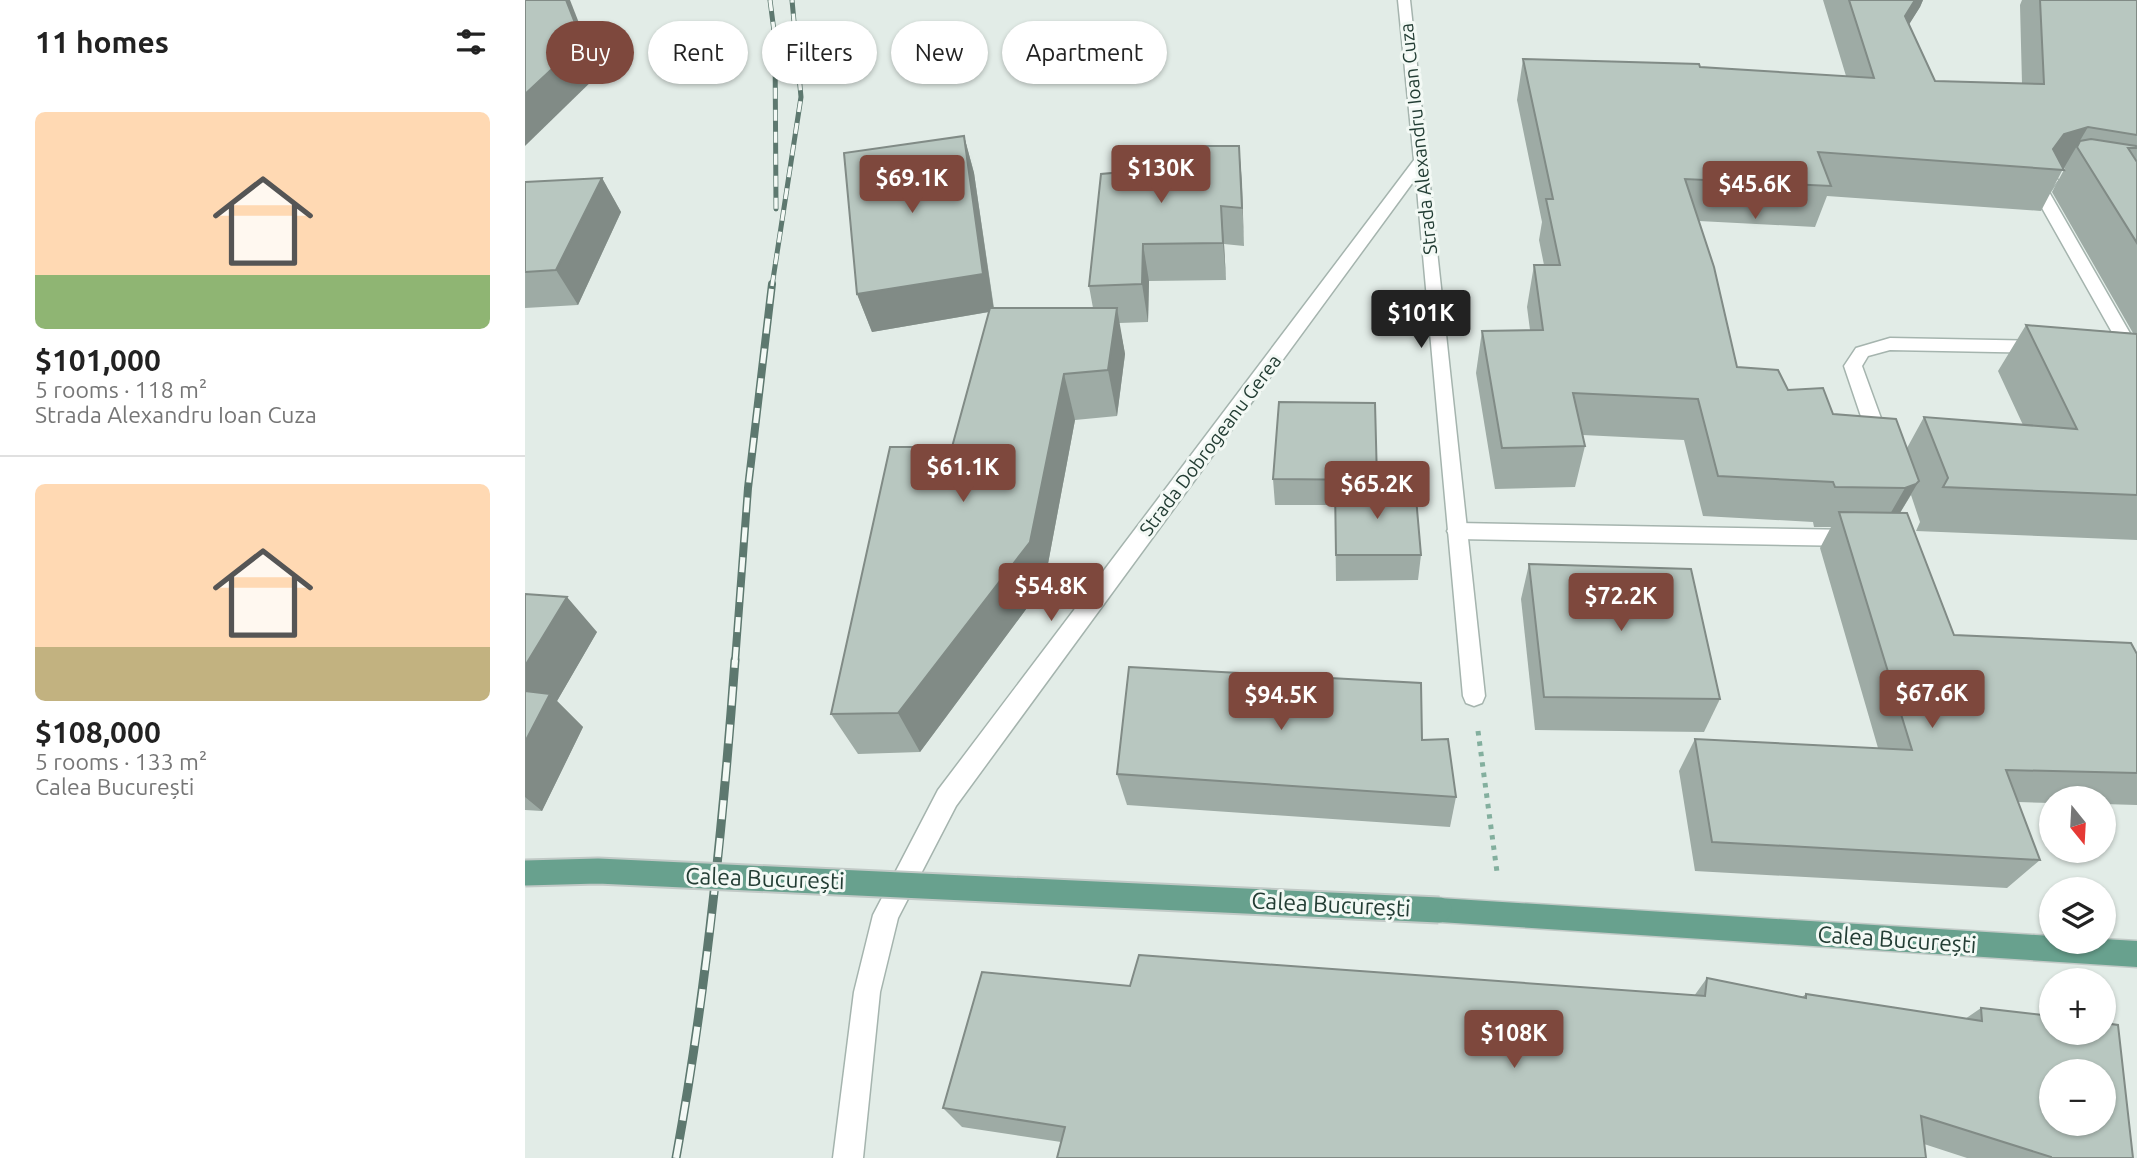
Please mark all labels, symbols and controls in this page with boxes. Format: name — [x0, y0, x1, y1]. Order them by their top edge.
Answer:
chip: Buy — [546, 21, 634, 84]
chip: Rent — [648, 21, 748, 84]
chip: Filters — [762, 21, 877, 84]
chip: New — [891, 21, 988, 84]
chip: Apartment — [1002, 21, 1167, 84]
street label: Strada Alexandru Ioan Cuza — [1395, 22, 1441, 256]
icon: filters — [452, 23, 490, 61]
text: 11 homes — [35, 25, 169, 59]
pin: $130K — [1112, 146, 1210, 205]
text: $130K — [1127, 155, 1195, 180]
pin: $69.1K — [855, 156, 969, 215]
icon: home — [200, 158, 326, 284]
pin: $45.6K — [1698, 162, 1812, 221]
text: $69.1K — [876, 165, 948, 190]
text: $45.6K — [1719, 171, 1791, 196]
pin: $101K — [1372, 290, 1470, 350]
text: $101K — [1387, 300, 1455, 325]
text: $101,000 — [35, 343, 161, 377]
street label: Strada Dobrogeanu Gerea — [1135, 350, 1285, 540]
text: 5 rooms · 118 m² — [35, 377, 207, 402]
text: Strada Alexandru Ioan Cuza — [35, 402, 317, 427]
pin: $61.1K — [906, 444, 1020, 504]
text: $61.1K — [927, 454, 999, 479]
pin: $65.2K — [1320, 462, 1434, 521]
text: $65.2K — [1341, 471, 1413, 496]
icon: home — [200, 530, 326, 656]
pin: $54.8K — [994, 564, 1108, 623]
text: $54.8K — [1015, 573, 1087, 598]
pin: $72.2K — [1564, 574, 1678, 633]
text: $72.2K — [1585, 583, 1657, 608]
pin: $67.6K — [1875, 670, 1989, 730]
pin: $94.5K — [1224, 672, 1338, 732]
text: $67.6K — [1896, 680, 1968, 705]
text: $94.5K — [1245, 682, 1317, 707]
text: $108,000 — [35, 715, 161, 749]
text: 5 rooms · 133 m² — [35, 749, 207, 774]
text: Calea București — [35, 774, 194, 799]
north arrow — [2039, 786, 2116, 863]
map controls — [2039, 786, 2116, 1136]
street label: Calea București — [685, 863, 845, 893]
button: layers — [2039, 877, 2116, 954]
street label: Calea București — [1251, 887, 1411, 921]
street label: Calea București — [1817, 921, 1977, 957]
button: + — [2039, 968, 2116, 1045]
pin: $108K — [1465, 1010, 1563, 1070]
text: $108K — [1480, 1020, 1548, 1045]
button: − — [2039, 1059, 2116, 1136]

